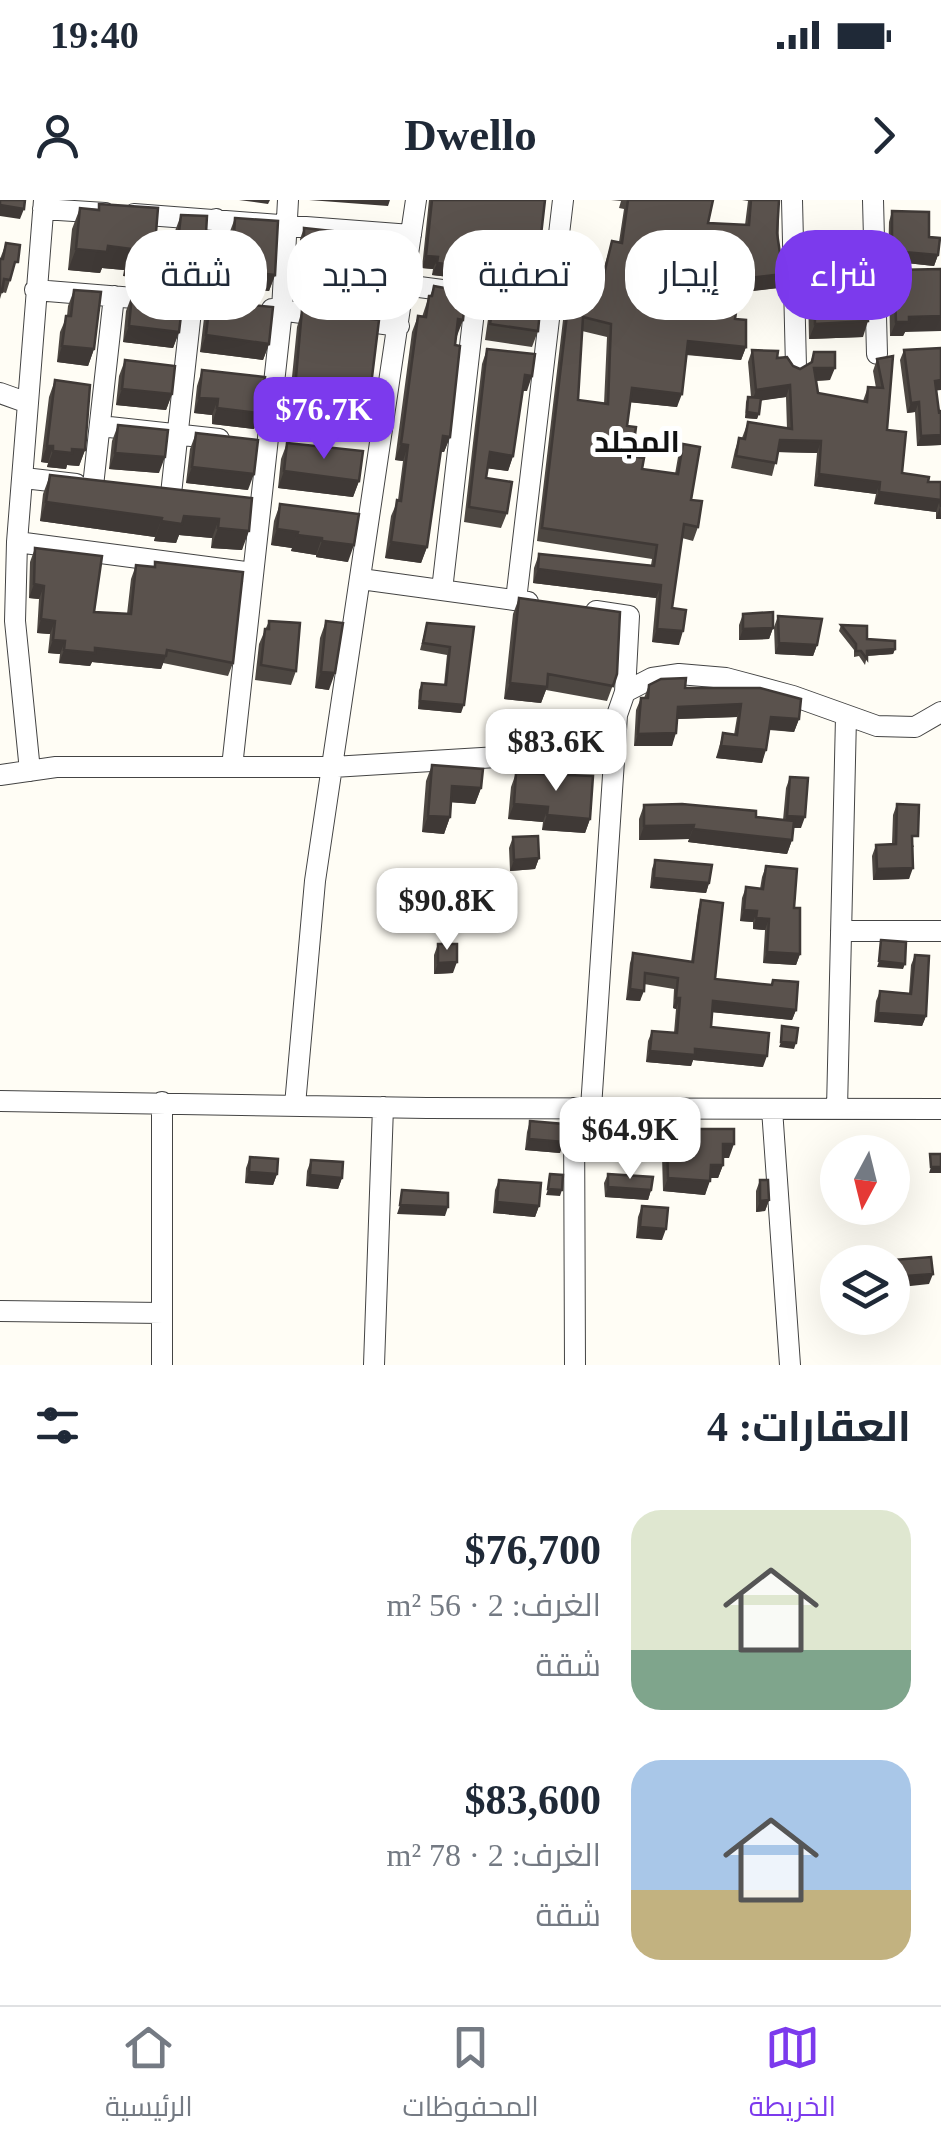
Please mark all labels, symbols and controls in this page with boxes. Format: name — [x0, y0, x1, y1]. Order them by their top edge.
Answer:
text: 19:40 — [50, 14, 139, 56]
icon: person — [30, 108, 85, 163]
icon: forward — [856, 108, 911, 163]
text: Dwello — [404, 110, 537, 160]
chip: شقة — [125, 230, 267, 320]
chip: جديد — [287, 230, 423, 320]
chip: تصفية — [443, 230, 605, 320]
chip: إيجار — [625, 230, 755, 320]
chip: شراء — [775, 230, 912, 320]
pin: $76.7K — [243, 377, 405, 462]
text: $76.7K — [276, 391, 372, 427]
district label: المجلد — [594, 425, 680, 459]
pin: $83.6K — [475, 709, 637, 794]
text: $83.6K — [508, 723, 604, 759]
pin: $90.8K — [366, 868, 528, 953]
text: $90.8K — [399, 882, 495, 918]
pin: $64.9K — [549, 1097, 711, 1182]
text: $64.9K — [582, 1111, 678, 1147]
north arrow — [820, 1135, 910, 1225]
map controls — [820, 1135, 910, 1335]
button: layers — [820, 1245, 910, 1335]
icon: filters — [30, 1398, 85, 1453]
text: العقارات: 4 — [707, 1404, 911, 1450]
text: $76,700 — [465, 1527, 601, 1573]
icon: home — [711, 1550, 831, 1670]
text: الغرف: 2 · 56 m² — [387, 1587, 601, 1623]
text: شقة — [536, 1647, 601, 1683]
text: $83,600 — [465, 1777, 601, 1823]
icon: home — [711, 1800, 831, 1920]
text: الغرف: 2 · 78 m² — [387, 1837, 601, 1873]
text: شقة — [536, 1897, 601, 1933]
tab: الرئيسية — [105, 2020, 193, 2132]
tab: المحفوظات — [403, 2020, 539, 2132]
tab: الخريطة — [749, 2020, 836, 2132]

